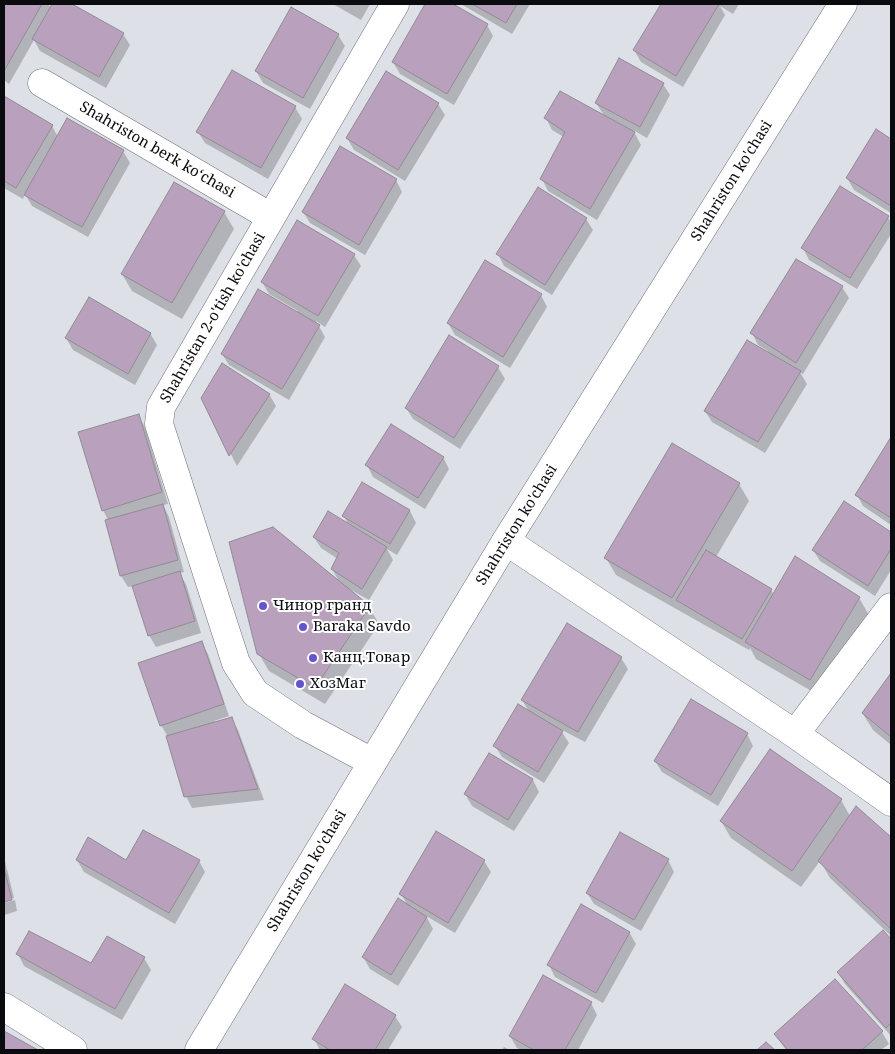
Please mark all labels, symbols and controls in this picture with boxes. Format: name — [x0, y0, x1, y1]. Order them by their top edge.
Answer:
street label: Shahriston berk koʻchasi — [76, 98, 238, 202]
street label: Shahriston ko'chasi — [688, 117, 776, 245]
street label: Shahristan 2-o'tish ko'chasi — [157, 230, 269, 406]
street label: Shahriston ko'chasi — [473, 461, 561, 589]
place label: Чинор гранд — [273, 597, 371, 615]
marker: Чинор гранд — [257, 600, 269, 612]
place label: Baraka Savdo — [313, 618, 411, 636]
marker: Baraka Savdo — [297, 621, 309, 633]
place label: Канц.Товар — [323, 649, 410, 667]
marker: Канц.Товар — [307, 652, 319, 664]
place label: ХозМаг — [310, 675, 366, 693]
marker: ХозМаг — [294, 678, 306, 690]
street label: Shahriston ko'chasi — [264, 807, 350, 935]

